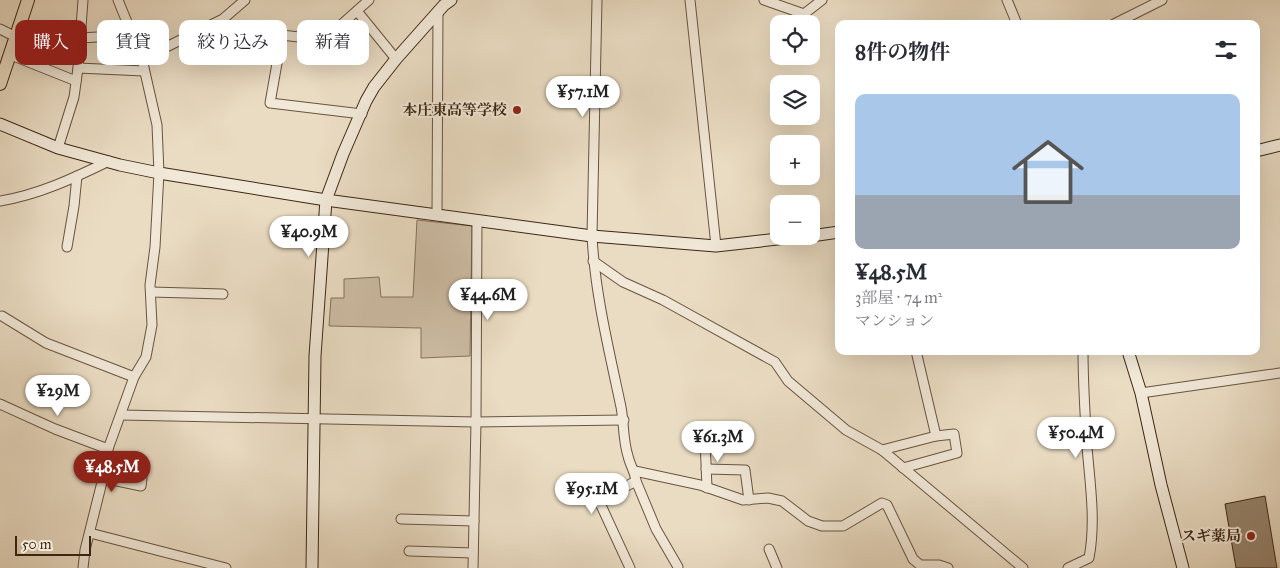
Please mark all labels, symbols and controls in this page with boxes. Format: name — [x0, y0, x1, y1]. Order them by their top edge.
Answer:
map controls — [770, 15, 820, 245]
button: locate — [770, 15, 820, 65]
chip: 購入 — [15, 20, 87, 65]
chip: 賃貸 — [97, 20, 169, 65]
chip: 絞り込み — [179, 20, 287, 65]
chip: 新着 — [297, 20, 369, 65]
icon: filters — [1212, 36, 1240, 64]
text: 8件の物件 — [855, 39, 950, 65]
button: layers — [770, 75, 820, 125]
pin: ¥57.1M — [542, 76, 624, 118]
text: ¥57.1M — [557, 82, 609, 101]
place label: 本庄東高等学校 — [402, 101, 507, 119]
marker: 本庄東高等学校 — [511, 104, 523, 116]
icon: home — [1003, 127, 1093, 217]
button: + — [770, 135, 820, 185]
button: − — [770, 195, 820, 245]
pin: ¥40.9M — [268, 216, 350, 258]
text: ¥40.9M — [280, 222, 338, 241]
text: ¥48.5M — [855, 259, 927, 285]
pin: ¥44.6M — [447, 278, 529, 321]
text: ¥44.6M — [460, 285, 516, 304]
text: 3部屋 · 74 m² — [855, 288, 942, 307]
text: マンション — [855, 311, 934, 330]
pin: ¥29M — [28, 374, 88, 417]
text: ¥29M — [36, 381, 80, 400]
pin: ¥50.4M — [1035, 416, 1117, 459]
pin: ¥61.3M — [677, 420, 759, 463]
text: ¥50.4M — [1048, 423, 1104, 442]
text: ¥61.3M — [692, 427, 744, 446]
pin: ¥48.5M — [71, 450, 153, 493]
text: ¥48.5M — [85, 457, 139, 476]
pin: ¥95.1M — [551, 472, 633, 515]
text: ¥95.1M — [566, 479, 618, 498]
place label: スギ薬局 — [1181, 527, 1241, 545]
marker: スギ薬局 — [1245, 530, 1257, 542]
scale bar — [15, 533, 91, 556]
text: 50 m — [22, 536, 51, 553]

